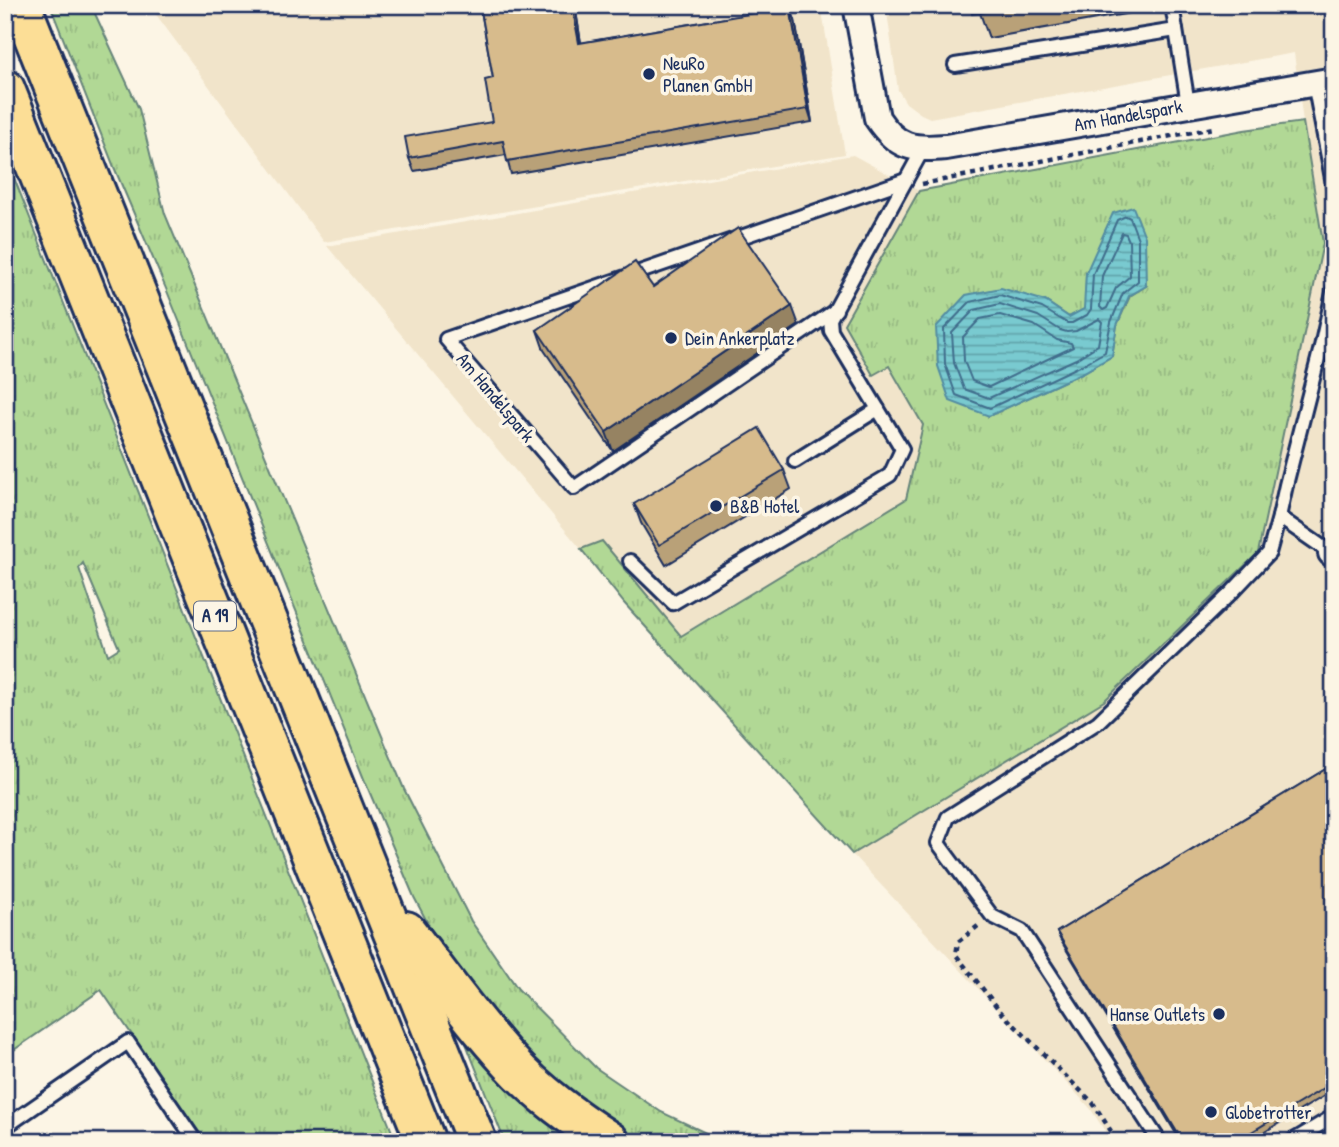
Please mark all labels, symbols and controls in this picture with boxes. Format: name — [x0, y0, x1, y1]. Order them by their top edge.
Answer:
place label: NeuRo Planen GmbH — [663, 50, 753, 98]
marker: NeuRo Planen GmbH — [641, 66, 657, 82]
street label: Am Handelspark — [1072, 93, 1184, 137]
place label: Dein Ankerplatz — [685, 325, 795, 351]
marker: Dein Ankerplatz — [663, 330, 679, 346]
street label: Am Handelspark — [451, 347, 541, 447]
place label: B&B Hotel — [730, 493, 800, 519]
marker: B&B Hotel — [708, 498, 724, 514]
road number: A 19 — [194, 602, 236, 630]
place label: Hanse Outlets — [1110, 1001, 1205, 1027]
marker: Hanse Outlets — [1211, 1006, 1227, 1022]
place label: Globetrotter — [1225, 1099, 1312, 1125]
marker: Globetrotter — [1203, 1104, 1219, 1120]

